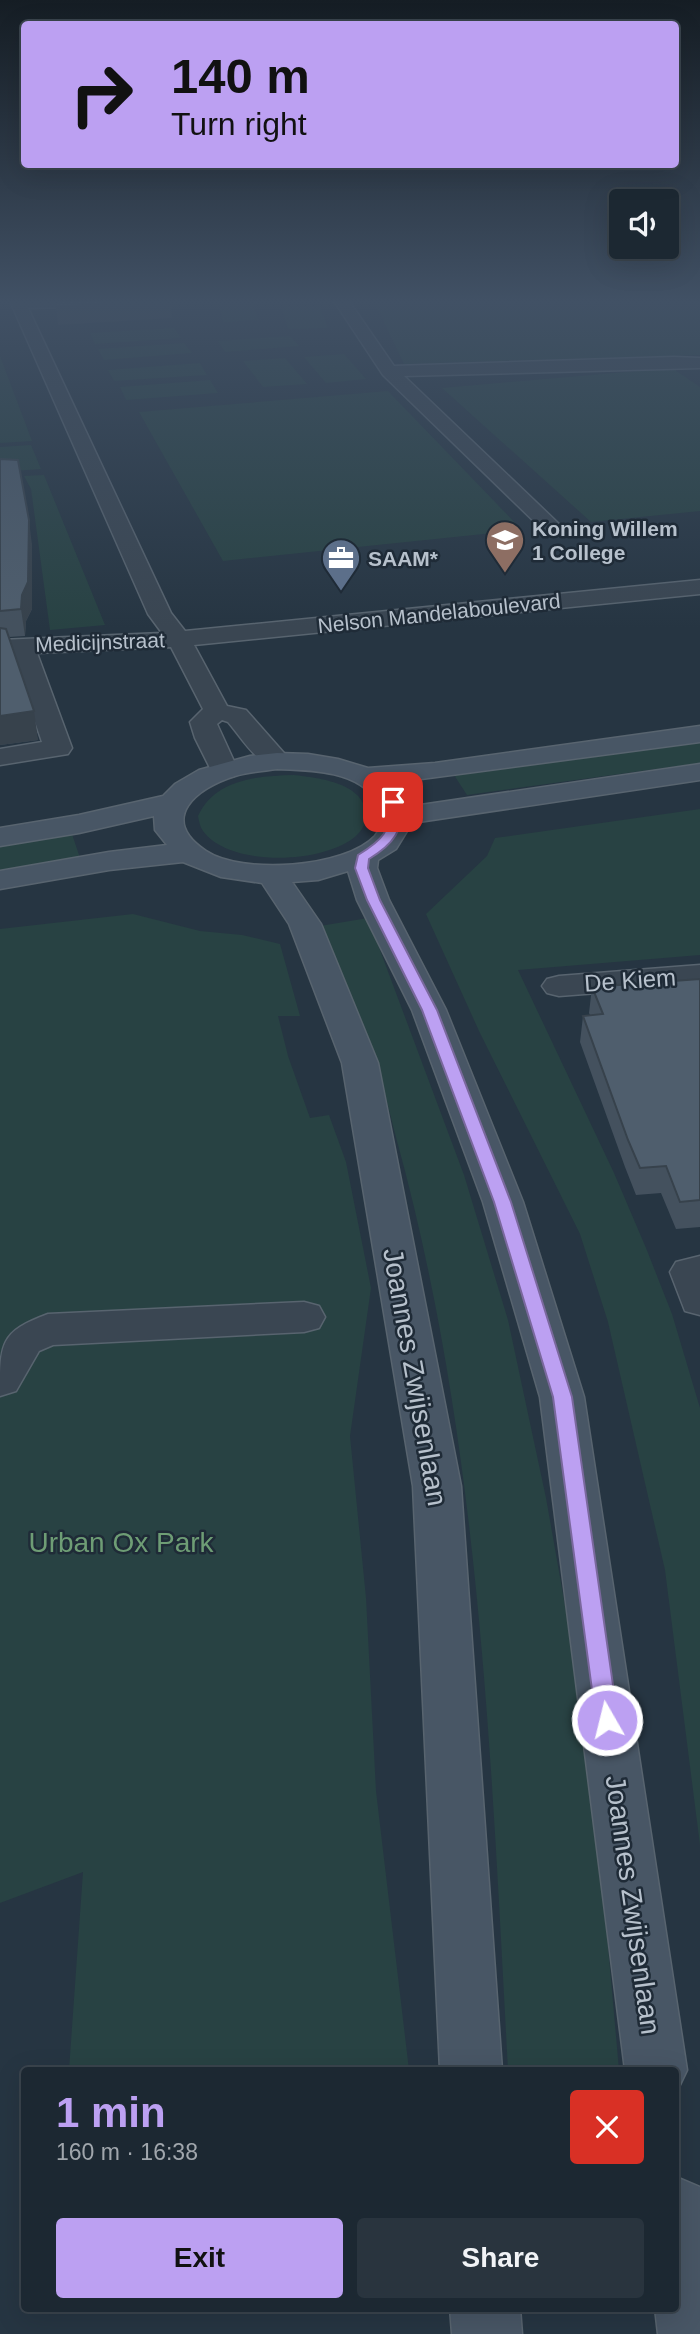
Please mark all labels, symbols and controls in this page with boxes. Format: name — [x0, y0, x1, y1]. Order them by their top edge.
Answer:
icon: right — [56, 49, 147, 140]
text: 140 m — [171, 49, 310, 103]
text: Turn right — [171, 106, 307, 142]
map controls — [609, 189, 679, 259]
button: sound — [609, 189, 679, 259]
place label: Koning Willem 1 College — [532, 517, 678, 564]
school or university icon: Koning Willem 1 College — [484, 519, 526, 574]
office icon: SAAM* — [320, 537, 362, 592]
place label: SAAM* — [368, 547, 439, 570]
street label: Nelson Mandelaboulevard — [316, 589, 562, 637]
street label: Medicijnstraat — [35, 628, 165, 656]
pin — [363, 772, 423, 832]
icon: arrive — [374, 783, 412, 821]
street label: De Kiem — [583, 963, 677, 997]
street label: Joannes Zwijsenlaan — [377, 1246, 453, 1508]
park label: Urban Ox Park — [28, 1527, 215, 1558]
position arrow — [570, 1683, 644, 1757]
street label: Joannes Zwijsenlaan — [599, 1773, 667, 2037]
text: 1 min — [56, 2089, 166, 2136]
button: close — [570, 2090, 644, 2164]
text: 160 m · 16:38 — [56, 2139, 198, 2165]
button: Exit — [56, 2218, 343, 2298]
button: Share — [357, 2218, 644, 2298]

